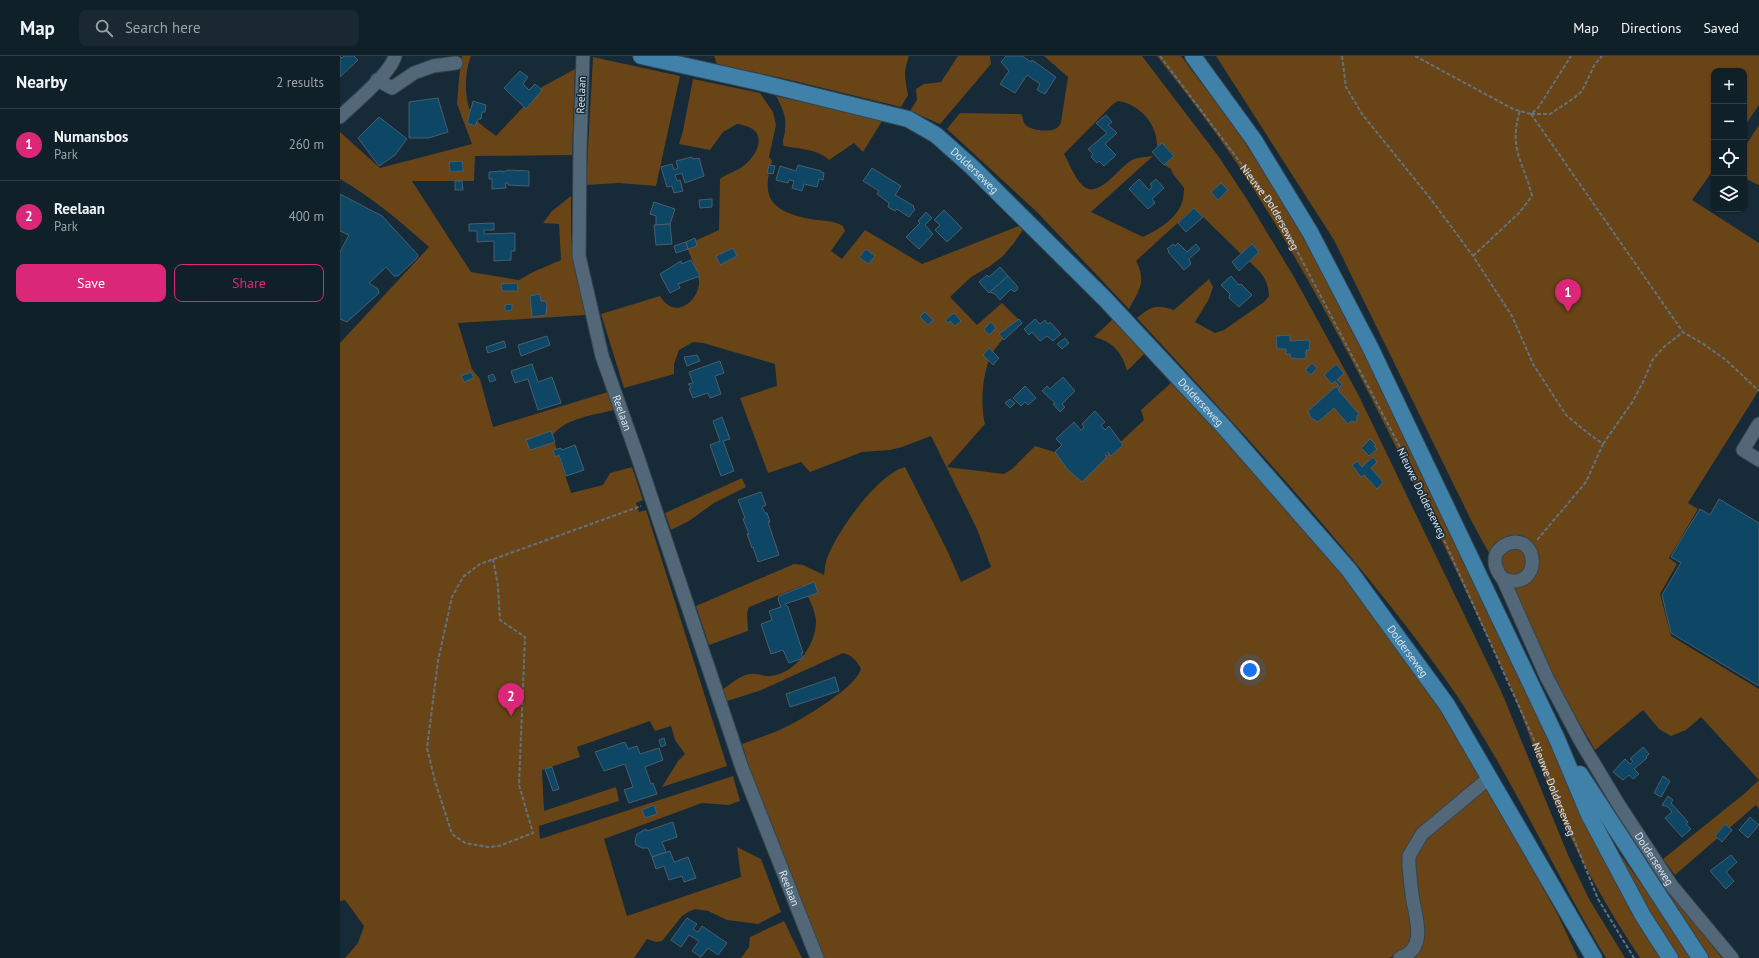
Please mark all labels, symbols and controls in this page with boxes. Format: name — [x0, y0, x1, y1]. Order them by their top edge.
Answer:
search box — [79, 10, 359, 46]
text: Map — [20, 16, 55, 40]
icon: search — [93, 17, 115, 39]
text: Search here — [125, 18, 201, 37]
text: Map — [1573, 19, 1599, 37]
text: Directions — [1621, 19, 1681, 37]
text: Saved — [1703, 19, 1739, 37]
map controls — [1711, 68, 1747, 212]
button: + — [1711, 68, 1747, 104]
text: Nearby — [16, 71, 67, 93]
text: 2 results — [276, 74, 324, 91]
street label: Reelaan — [573, 76, 589, 114]
button: − — [1711, 104, 1747, 140]
text: Numansbos — [54, 127, 128, 146]
text: 1 — [25, 136, 33, 153]
text: 260 m — [289, 136, 324, 153]
button: locate — [1711, 140, 1747, 176]
street label: Dolderseweg — [948, 144, 1002, 197]
text: Park — [54, 146, 78, 163]
street label: Nieuwe Dolderseweg — [1237, 161, 1302, 252]
button: layers — [1711, 176, 1747, 212]
text: Reelaan — [54, 199, 105, 218]
text: 2 — [25, 208, 33, 225]
text: 400 m — [289, 208, 324, 225]
text: Park — [54, 218, 78, 235]
button: Save — [16, 264, 166, 302]
button: Share — [174, 264, 324, 302]
pin: 1 — [1555, 279, 1581, 312]
street label: Dolderseweg — [1175, 375, 1227, 429]
street label: Reelaan — [609, 393, 635, 433]
street label: Nieuwe Dolderseweg — [1394, 445, 1450, 541]
street label: Dolderseweg — [1384, 622, 1431, 680]
your location — [1240, 660, 1260, 680]
pin: 2 — [498, 683, 524, 716]
street label: Nieuwe Dolderseweg — [1529, 740, 1579, 838]
street label: Dolderseweg — [1632, 829, 1677, 888]
street label: Reelaan — [776, 868, 803, 908]

